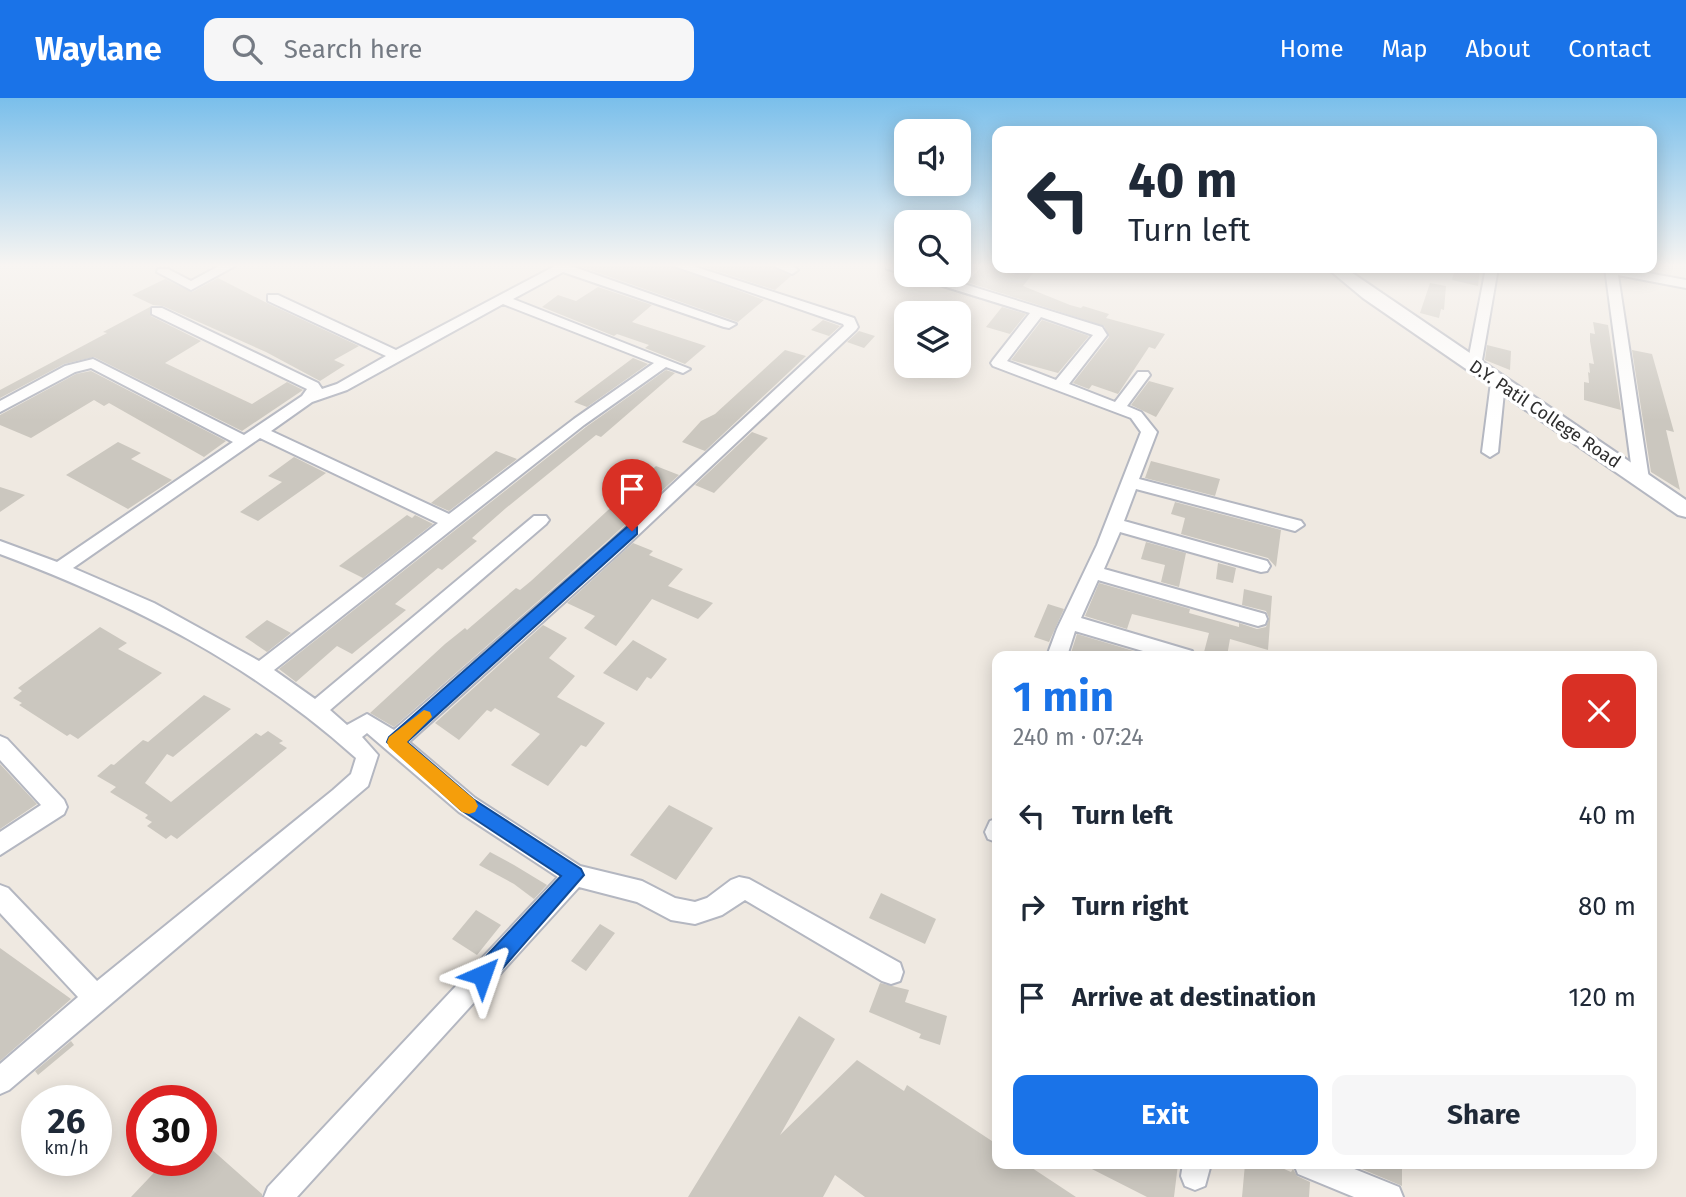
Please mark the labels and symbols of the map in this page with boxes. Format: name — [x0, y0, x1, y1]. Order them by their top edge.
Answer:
street label: D.Y. Patil College Road — [1465, 355, 1625, 473]
pin — [602, 459, 662, 531]
position arrow — [445, 938, 519, 1012]
speed limit sign: 30 — [126, 1085, 217, 1176]

